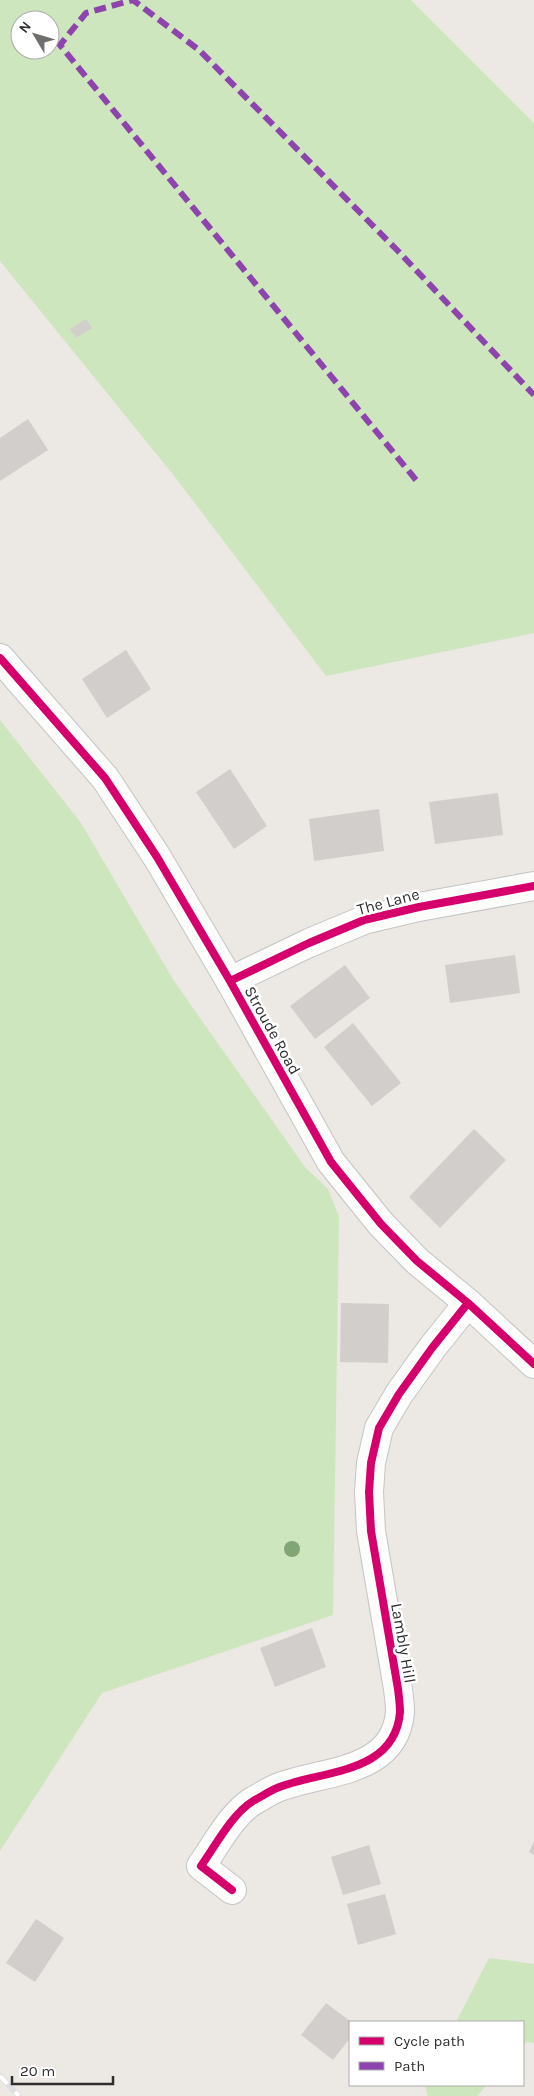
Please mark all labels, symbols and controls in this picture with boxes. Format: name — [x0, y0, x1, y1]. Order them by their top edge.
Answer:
north arrow — [10, 10, 60, 60]
text: N — [15, 18, 35, 36]
street label: The Lane — [355, 884, 421, 919]
street label: Stroude Road — [240, 983, 305, 1078]
street label: Lambly Hill — [387, 1602, 420, 1685]
legend — [349, 2021, 524, 2086]
text: Cycle path — [394, 2032, 465, 2050]
scale bar — [12, 2054, 114, 2086]
text: Path — [394, 2057, 425, 2075]
text: 20 m — [20, 2062, 55, 2080]

